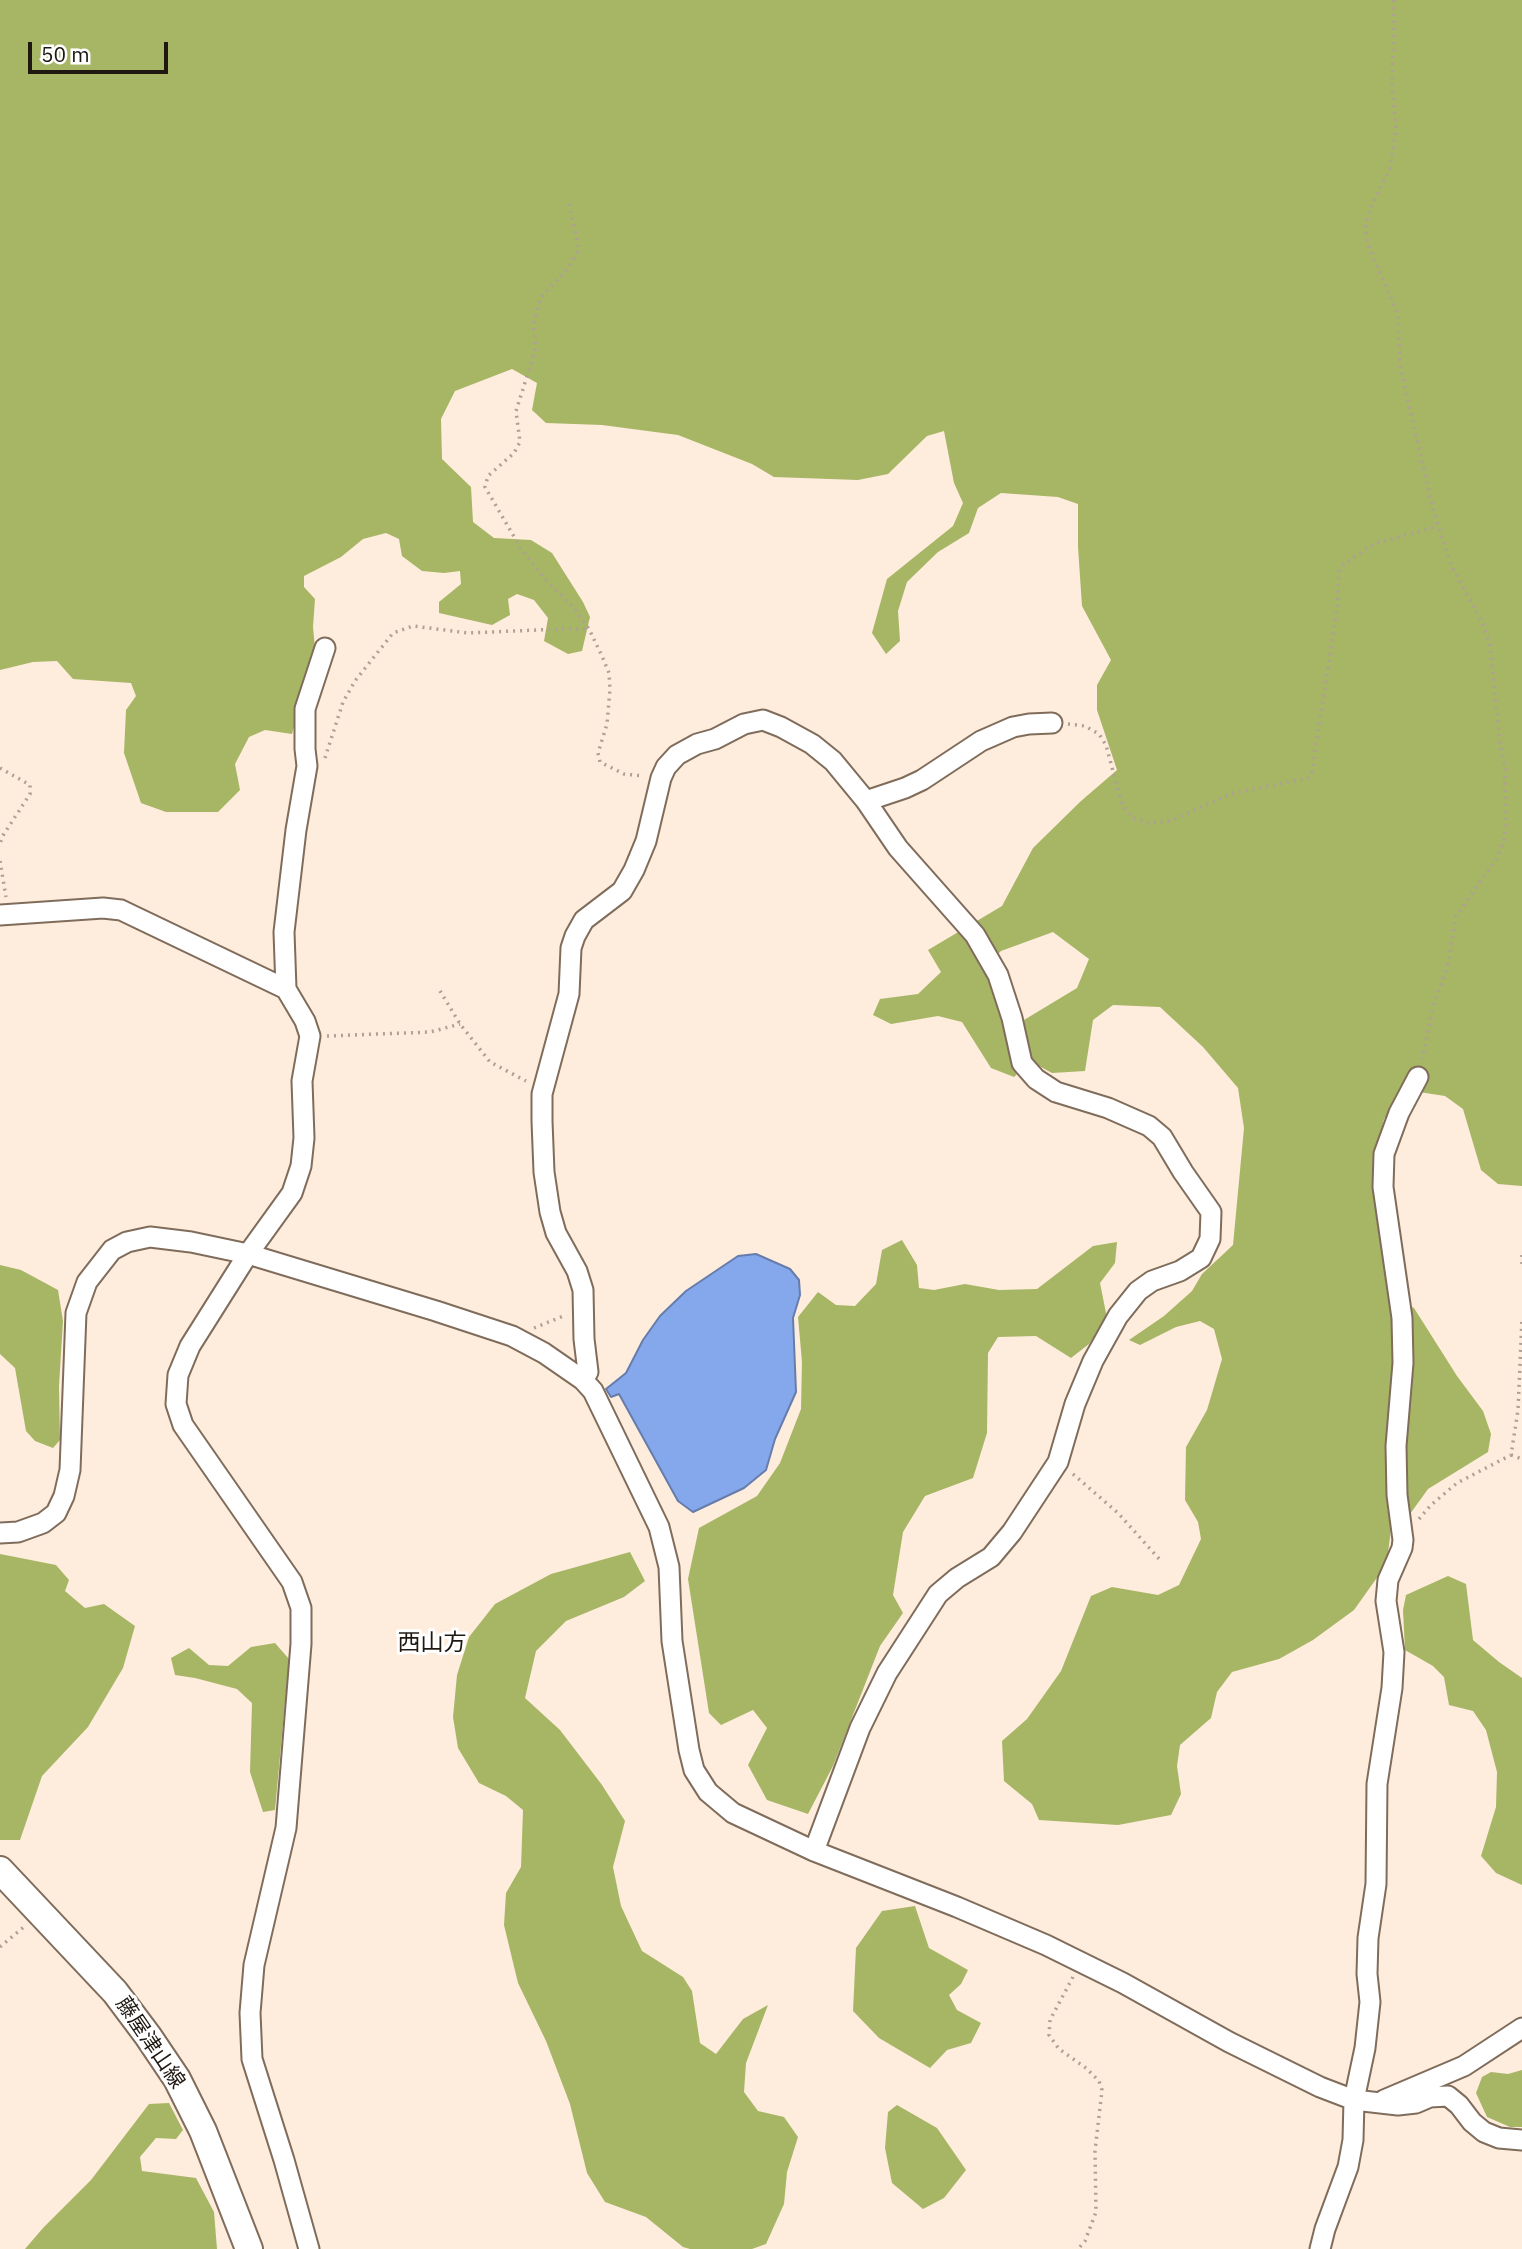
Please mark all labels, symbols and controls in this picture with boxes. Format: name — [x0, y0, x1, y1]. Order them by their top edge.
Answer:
scale bar — [32, 28, 172, 72]
text: 50 m — [41, 40, 90, 68]
district label: 西山方 — [398, 1629, 466, 1657]
street label: 藤屋津山線 — [110, 1992, 190, 2094]

